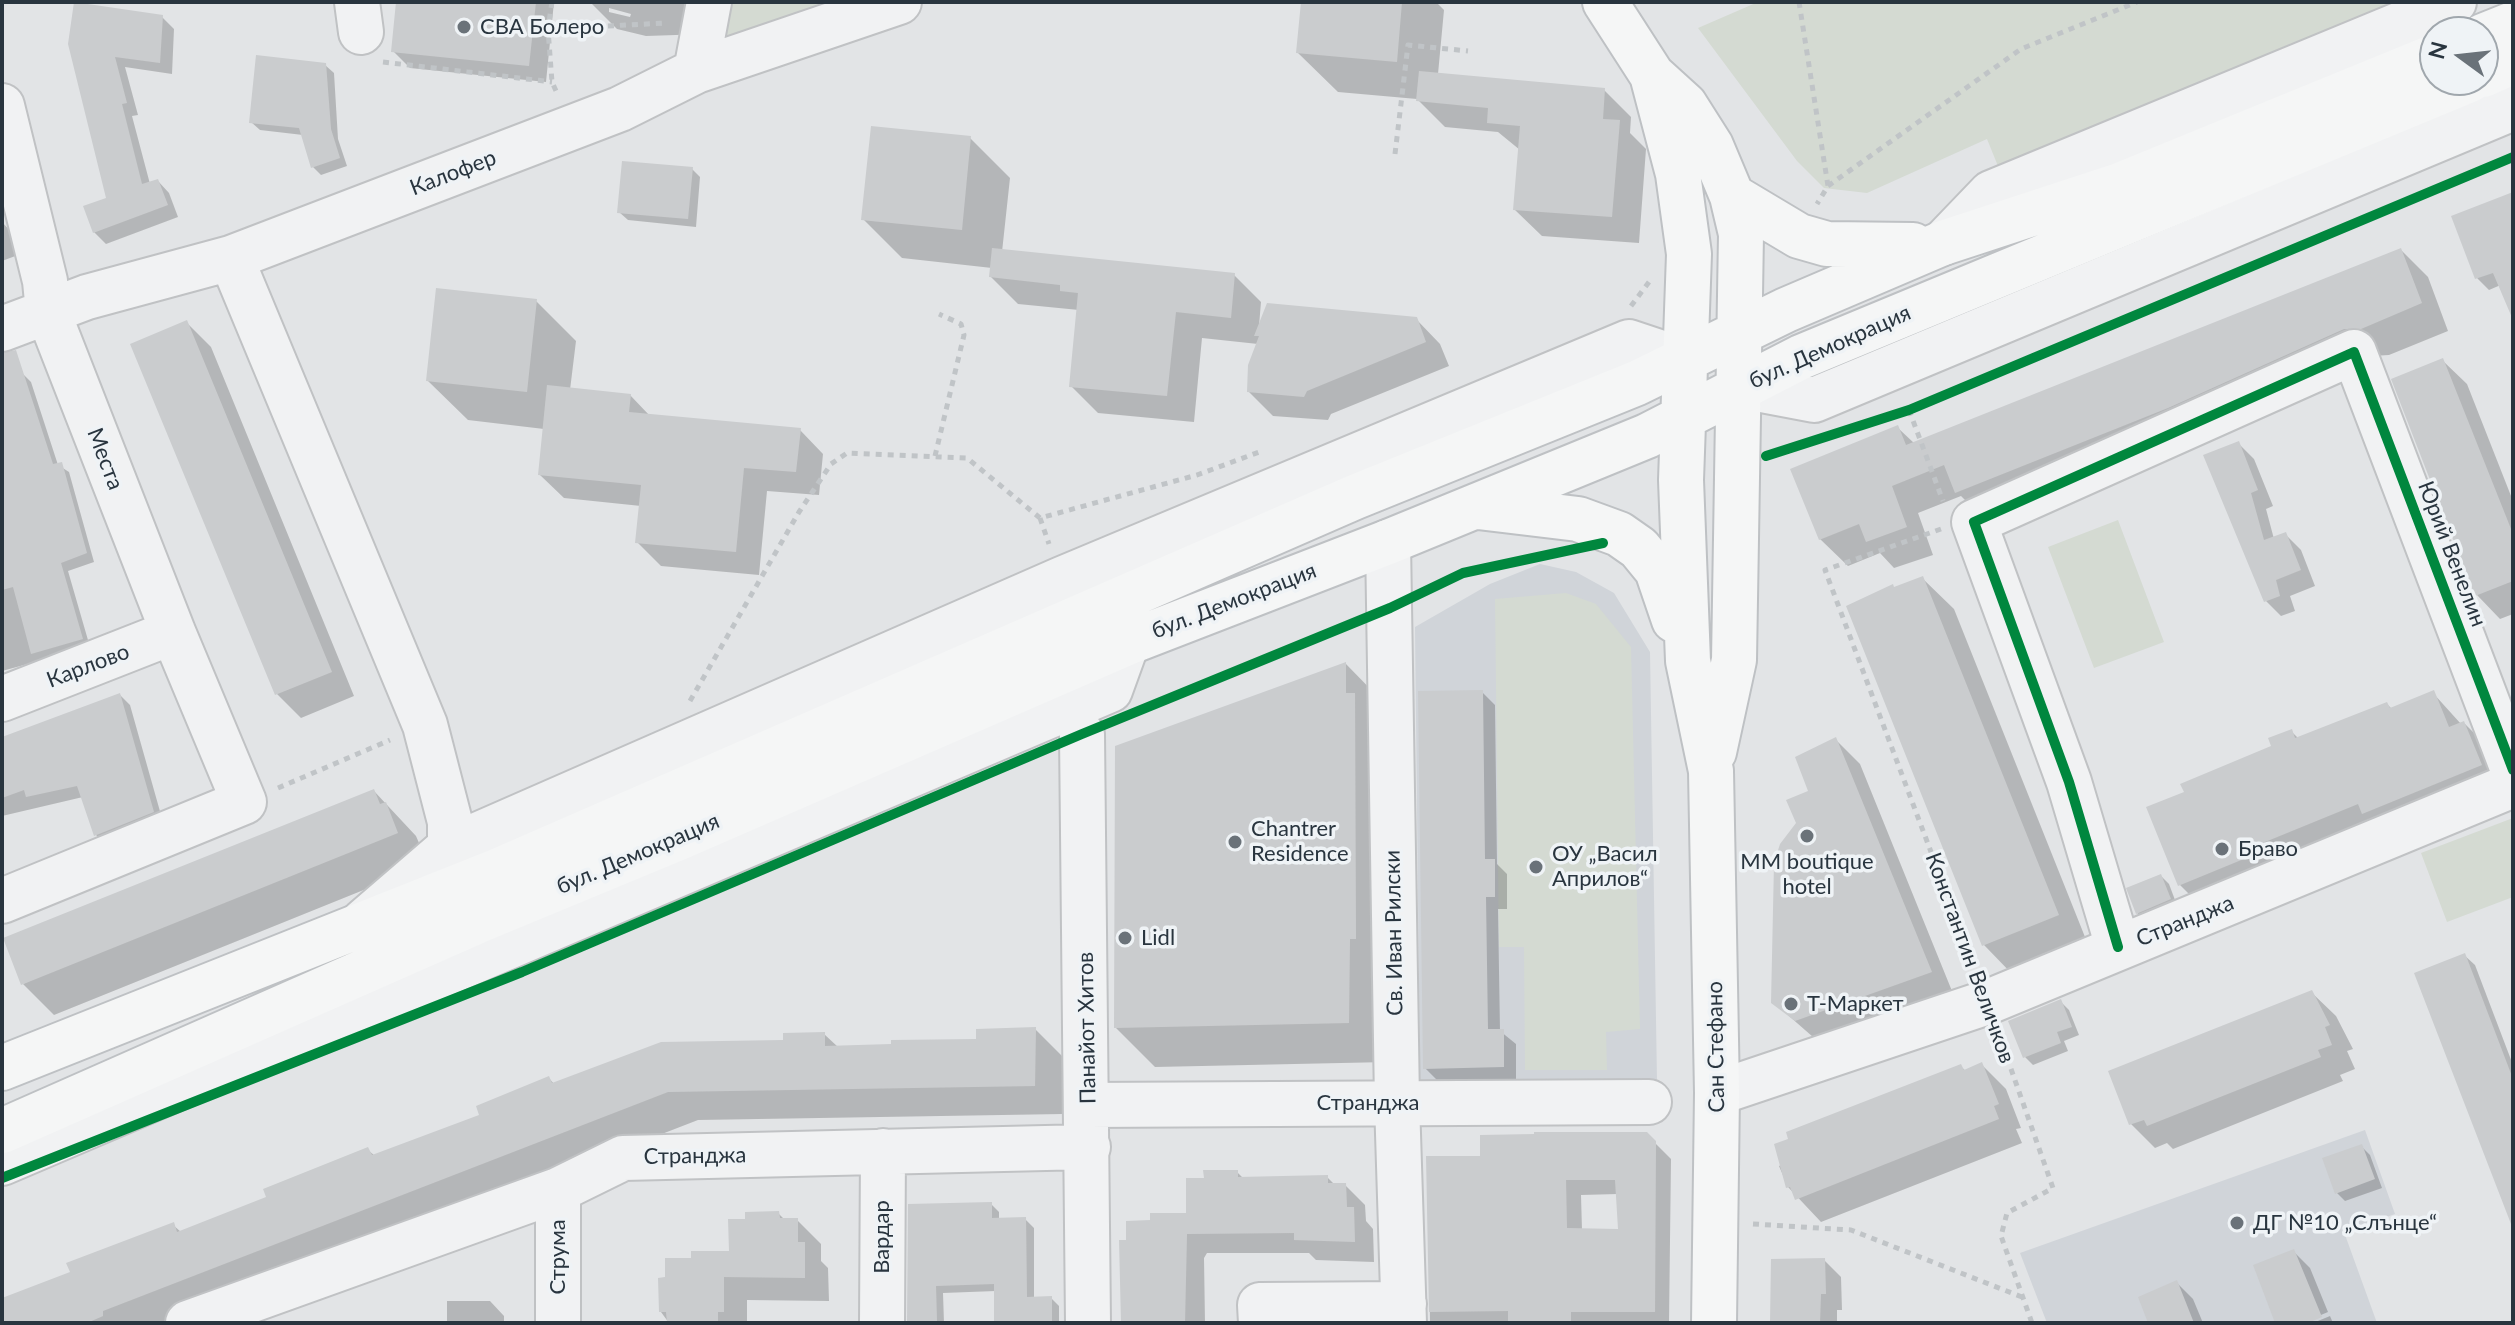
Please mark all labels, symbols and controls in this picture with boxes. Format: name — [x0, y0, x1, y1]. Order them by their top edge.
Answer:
place label: CBA Болеро — [480, 14, 604, 40]
north arrow — [2419, 16, 2499, 96]
marker: CBA Болеро — [455, 18, 473, 36]
text: N — [2422, 39, 2452, 62]
street label: Калофер — [406, 144, 500, 202]
street label: бул. Демокрация — [1745, 300, 1915, 394]
street label: Места — [81, 424, 129, 494]
street label: Юрий Венелин — [2412, 478, 2492, 630]
street label: бул. Демокрация — [1148, 557, 1320, 645]
street label: Карлово — [43, 638, 133, 694]
street label: бул. Демокрация — [553, 808, 723, 900]
place label: Chantrer Residence — [1251, 816, 1349, 868]
marker: MM boutique hotel — [1798, 827, 1816, 845]
marker: Chantrer Residence — [1226, 833, 1244, 851]
place label: Браво — [2238, 836, 2298, 862]
marker: Браво — [2213, 840, 2231, 858]
place label: ОУ „Васил Априлов“ — [1552, 841, 1658, 892]
place label: MM boutique hotel — [1740, 849, 1874, 900]
street label: Константин Величков — [1920, 849, 2020, 1067]
street label: Св. Иван Рилски — [1379, 850, 1409, 1016]
marker: ОУ „Васил Априлов“ — [1527, 858, 1545, 876]
street label: Странджа — [2132, 889, 2238, 953]
place label: Lidl — [1141, 925, 1175, 951]
marker: Lidl — [1116, 929, 1134, 947]
street label: Панайот Хитов — [1072, 952, 1102, 1104]
street label: Сан Стефано — [1702, 981, 1730, 1113]
place label: Т-Маркет — [1807, 991, 1904, 1017]
marker: Т-Маркет — [1782, 995, 1800, 1013]
street label: Странджа — [1317, 1090, 1419, 1116]
street label: Странджа — [643, 1142, 747, 1170]
street label: Вардар — [869, 1200, 895, 1274]
place label: ДГ №10 „Слънце“ — [2253, 1210, 2437, 1236]
marker: ДГ №10 „Слънце“ — [2228, 1214, 2246, 1232]
street label: Струма — [545, 1219, 571, 1295]

